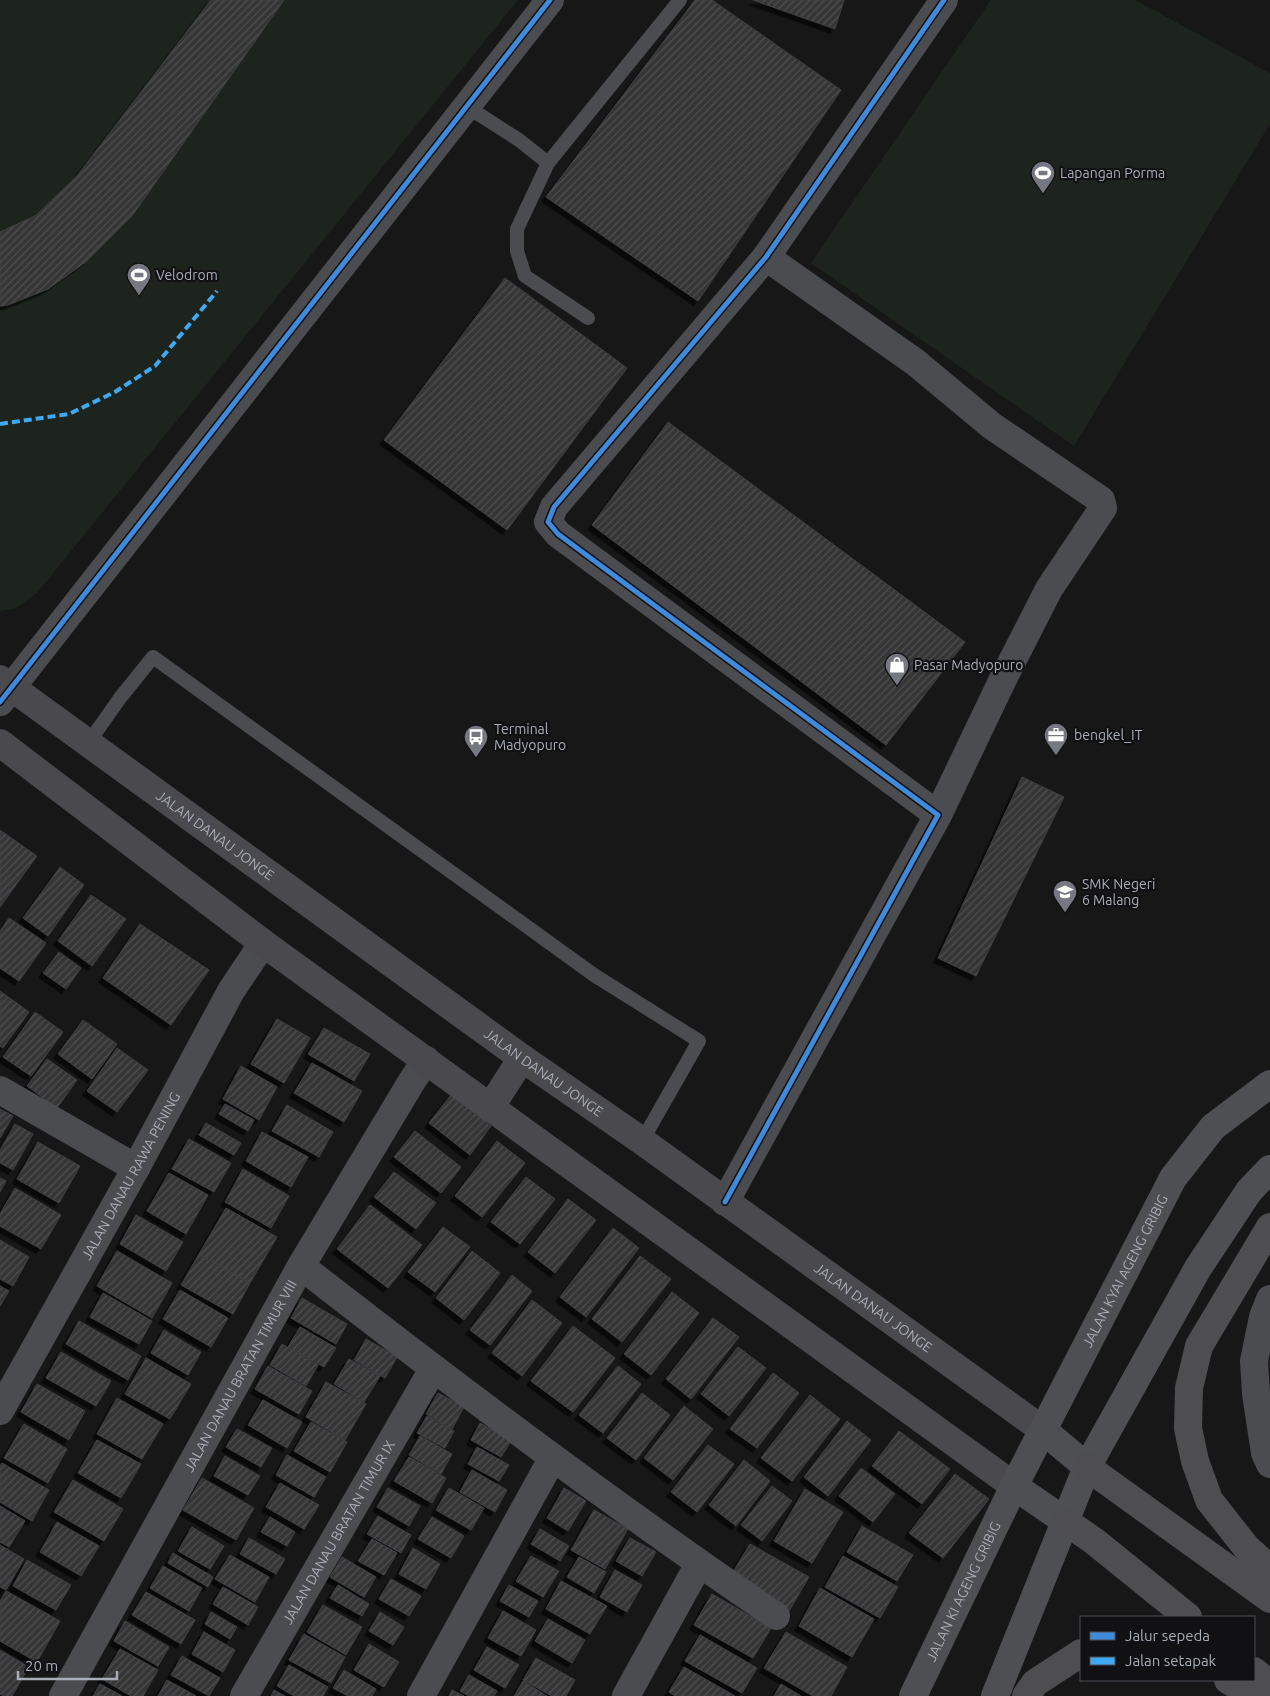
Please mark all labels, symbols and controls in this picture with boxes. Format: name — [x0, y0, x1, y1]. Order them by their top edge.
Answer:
sports icon: Lapangan Porma — [1030, 160, 1056, 194]
place label: Lapangan Porma — [1060, 165, 1165, 181]
sports icon: Velodrom — [126, 262, 152, 296]
place label: Velodrom — [156, 267, 218, 283]
shop icon: Pasar Madyopuro — [884, 652, 910, 686]
place label: Pasar Madyopuro — [914, 657, 1023, 673]
place label: Terminal Madyopuro — [494, 721, 566, 753]
office icon: bengkel_IT — [1043, 722, 1069, 756]
bus stop icon: Terminal Madyopuro — [463, 724, 489, 758]
place label: bengkel_IT — [1074, 727, 1143, 743]
street label: JALAN DANAU JONGE — [153, 787, 277, 883]
place label: SMK Negeri 6 Malang — [1082, 876, 1155, 908]
school or university icon: SMK Negeri 6 Malang — [1052, 879, 1078, 913]
street label: JALAN DANAU JONGE — [481, 1025, 606, 1120]
street label: JALAN DANAU RAWA PENING — [78, 1089, 183, 1263]
street label: JALAN KYAI AGENG GRIBIG — [1079, 1192, 1171, 1350]
street label: JALAN DANAU JONGE — [811, 1260, 935, 1356]
street label: JALAN DANAU BRATAN TIMUR VIII — [181, 1277, 300, 1475]
street label: JALAN DANAU BRATAN TIMUR IX — [279, 1437, 398, 1627]
street label: JALAN KI AGENG GRIBIG — [923, 1519, 1004, 1664]
legend — [1080, 1616, 1255, 1681]
text: Jalur sepeda — [1125, 1627, 1210, 1644]
scale bar — [18, 1648, 116, 1680]
text: Jalan setapak — [1125, 1652, 1217, 1669]
text: 20 m — [25, 1657, 58, 1674]

